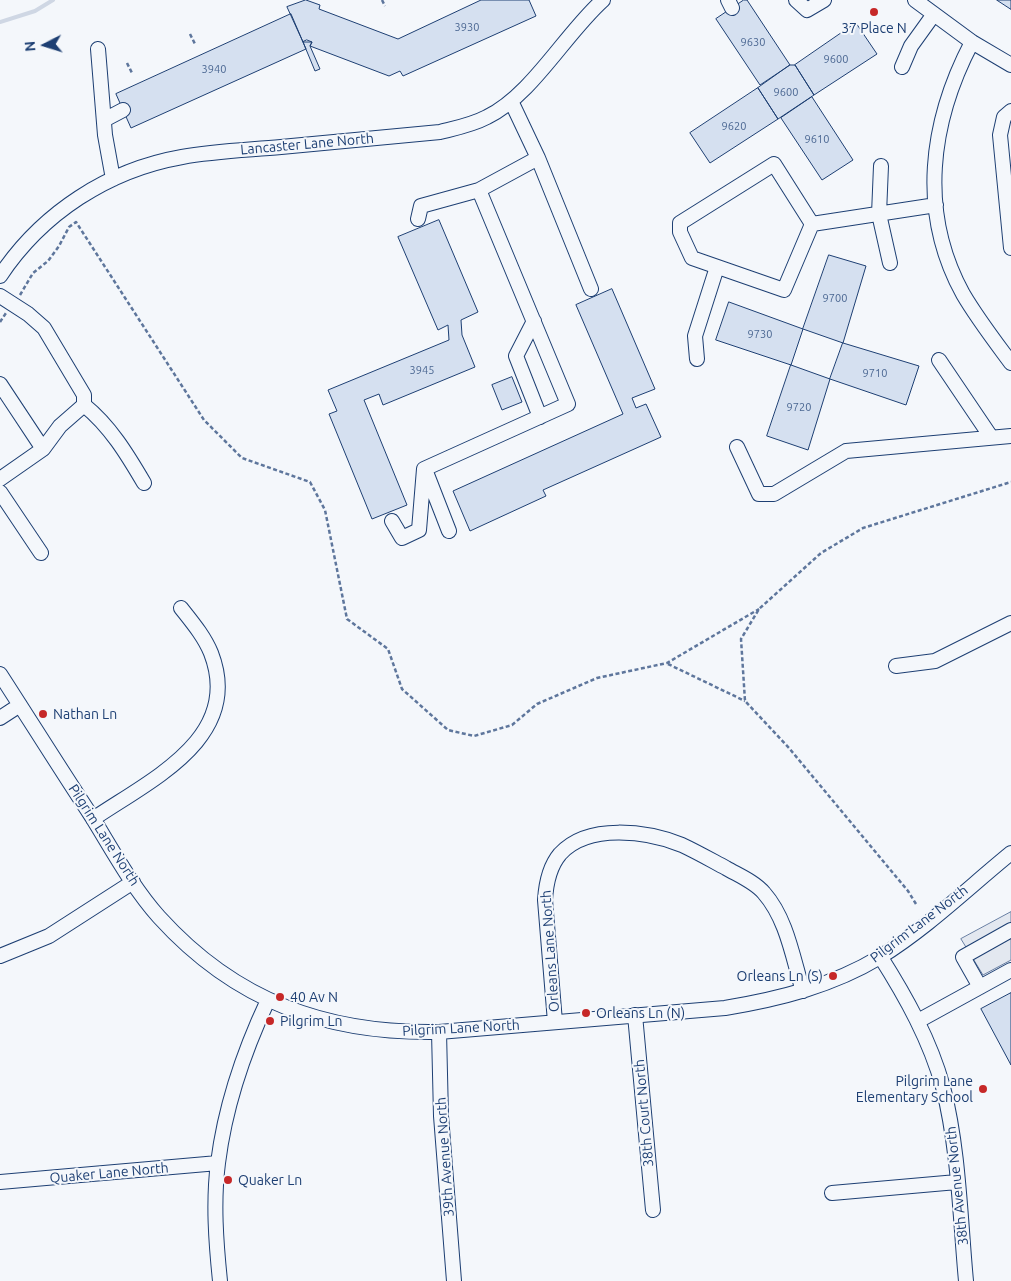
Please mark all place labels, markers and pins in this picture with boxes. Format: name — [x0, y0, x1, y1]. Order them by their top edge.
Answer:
marker: 37 Place N — [868, 6, 880, 18]
place label: 37 Place N — [841, 20, 907, 36]
place label: Nathan Ln — [53, 706, 117, 722]
marker: Nathan Ln — [37, 708, 49, 720]
place label: Orleans Ln (S) — [737, 968, 823, 984]
marker: Orleans Ln (S) — [827, 970, 839, 982]
place label: 40 Av N — [290, 989, 338, 1005]
marker: 40 Av N — [274, 991, 286, 1003]
place label: Orleans Ln (N) — [596, 1005, 685, 1021]
marker: Orleans Ln (N) — [580, 1007, 592, 1019]
place label: Pilgrim Ln — [280, 1013, 343, 1029]
marker: Pilgrim Ln — [264, 1015, 276, 1027]
place label: Pilgrim Lane Elementary School — [856, 1073, 973, 1106]
marker: Pilgrim Lane Elementary School — [977, 1083, 989, 1095]
place label: Quaker Ln — [238, 1172, 302, 1188]
marker: Quaker Ln — [222, 1174, 234, 1186]

